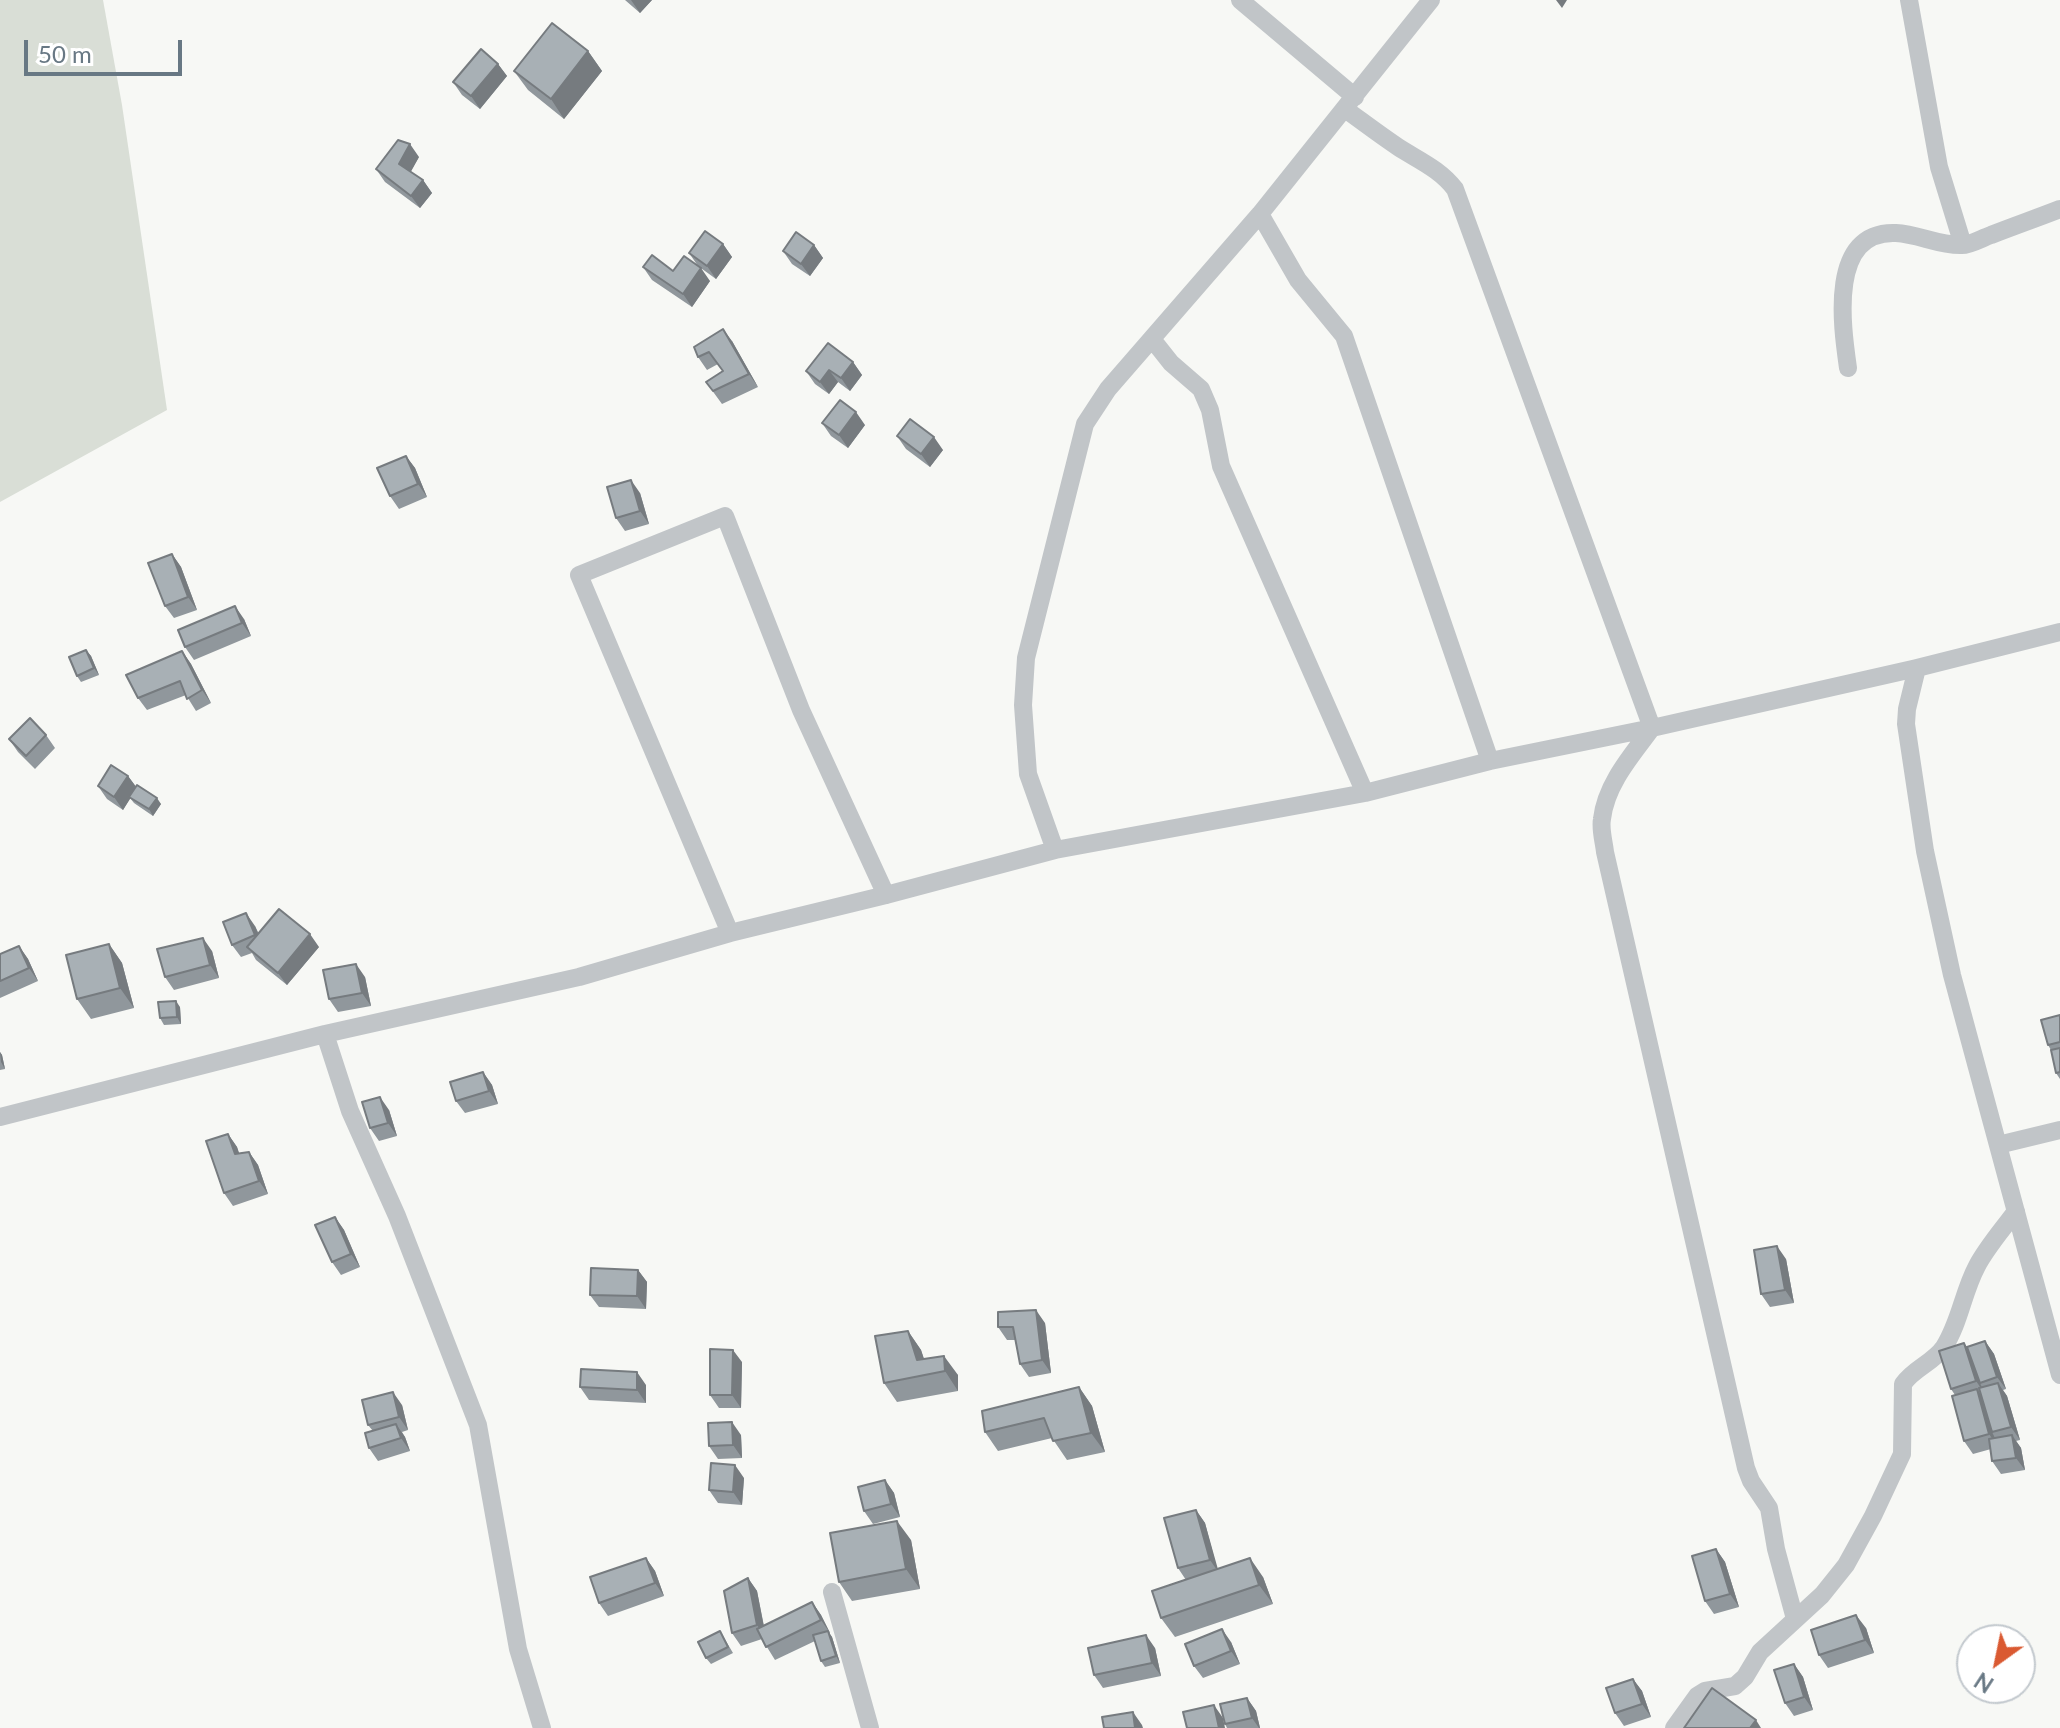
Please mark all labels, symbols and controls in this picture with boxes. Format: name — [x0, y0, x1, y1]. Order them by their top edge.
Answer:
scale bar — [28, 24, 186, 74]
text: 50 m — [38, 39, 92, 68]
north arrow — [1956, 1624, 2036, 1704]
text: N — [1969, 1667, 1998, 1699]

